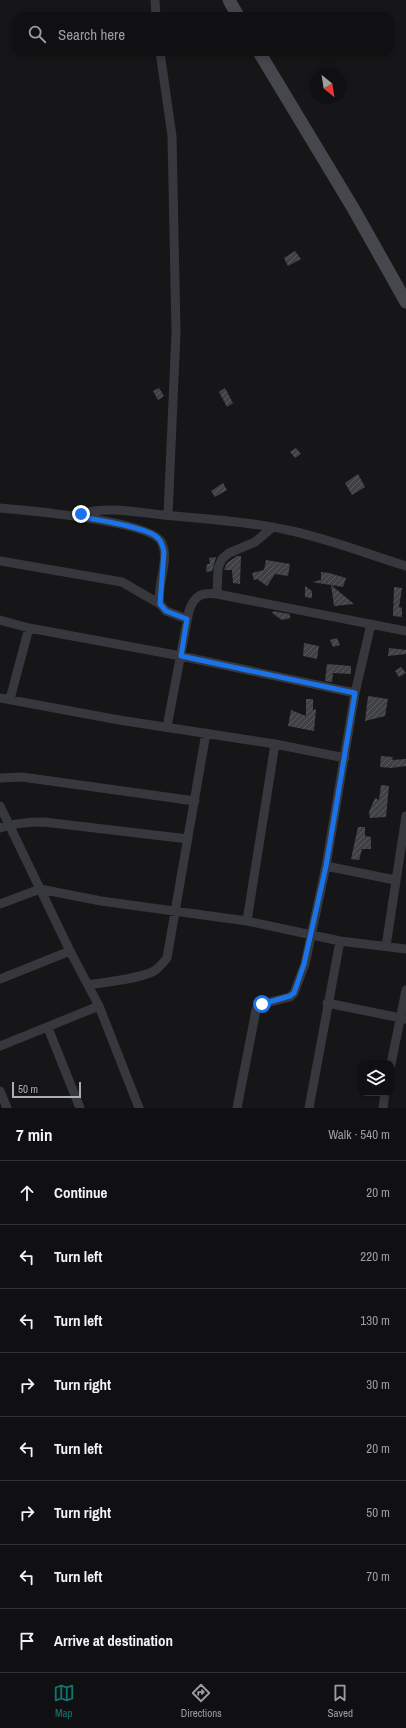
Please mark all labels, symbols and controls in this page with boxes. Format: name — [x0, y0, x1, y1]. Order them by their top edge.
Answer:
search box — [12, 12, 394, 56]
icon: search — [26, 23, 48, 45]
text: Search here — [58, 24, 125, 45]
north arrow — [310, 68, 346, 104]
route end — [72, 505, 90, 523]
route start — [253, 995, 271, 1013]
map controls — [358, 1060, 394, 1096]
button: layers — [358, 1060, 394, 1096]
scale bar — [12, 1080, 81, 1099]
text: 50 m — [18, 1082, 38, 1096]
text: 7 min — [16, 1123, 52, 1146]
text: Walk · 540 m — [328, 1126, 390, 1143]
icon: ahead — [16, 1182, 38, 1204]
text: Continue — [54, 1182, 107, 1203]
text: 20 m — [366, 1184, 390, 1201]
icon: left — [16, 1246, 38, 1268]
text: Turn left — [54, 1246, 102, 1267]
text: 220 m — [360, 1248, 390, 1265]
icon: left — [16, 1310, 38, 1332]
text: Turn left — [54, 1310, 102, 1331]
text: 130 m — [360, 1312, 390, 1329]
icon: right — [16, 1374, 38, 1396]
text: Turn right — [54, 1374, 111, 1395]
text: 30 m — [366, 1376, 390, 1393]
icon: left — [16, 1438, 38, 1460]
text: Turn left — [54, 1438, 102, 1459]
text: 20 m — [366, 1440, 390, 1457]
icon: right — [16, 1502, 38, 1524]
text: Turn right — [54, 1502, 111, 1523]
text: 50 m — [366, 1504, 390, 1521]
icon: left — [16, 1566, 38, 1588]
text: Turn left — [54, 1566, 102, 1587]
text: 70 m — [366, 1568, 390, 1585]
icon: arrive — [16, 1630, 38, 1652]
text: Arrive at destination — [54, 1630, 173, 1651]
tab: Map — [53, 1682, 75, 1720]
tab: Directions — [181, 1682, 222, 1720]
tab: Saved — [328, 1682, 353, 1720]

